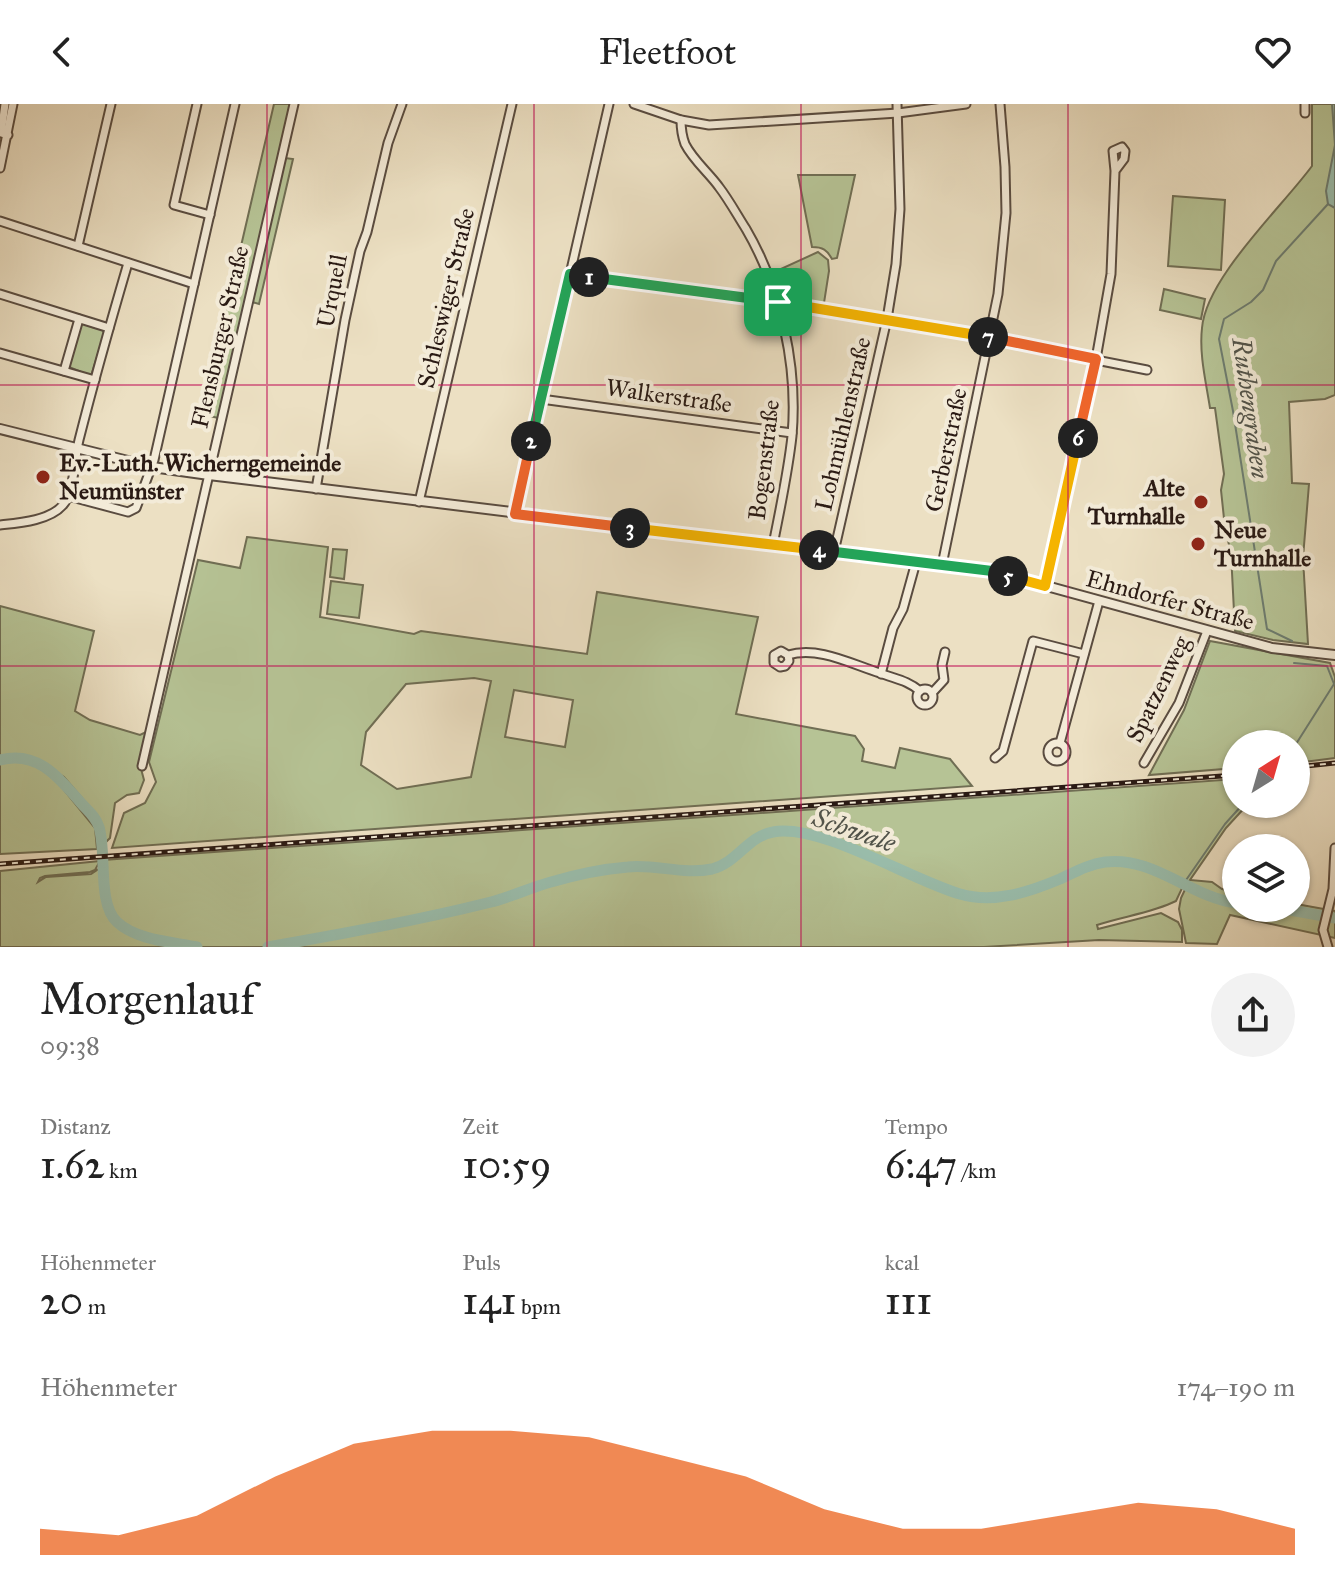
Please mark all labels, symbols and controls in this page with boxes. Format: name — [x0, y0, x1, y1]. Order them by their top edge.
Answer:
icon: back — [40, 30, 84, 74]
text: Fleetfoot — [599, 30, 736, 74]
icon: heart — [1251, 30, 1295, 74]
street label: Schleswiger Straße — [411, 205, 481, 391]
street label: Flensburger Straße — [184, 243, 256, 431]
street label: Urquell — [310, 251, 354, 330]
pin: 1 — [569, 257, 609, 297]
text: 1 — [585, 263, 593, 290]
pin — [744, 268, 812, 336]
icon: arrive — [756, 280, 800, 324]
pin: 7 — [968, 317, 1008, 357]
text: 7 — [982, 323, 994, 350]
street label: Lohmühlenstraße — [808, 334, 878, 514]
water label: Ruthengraben — [1225, 334, 1277, 481]
street label: Walkerstraße — [604, 372, 734, 420]
street label: Gerberstraße — [918, 385, 974, 515]
street label: Bogenstraße — [742, 398, 786, 522]
pin: 6 — [1058, 418, 1098, 458]
pin: 2 — [511, 421, 551, 461]
text: 6 — [1072, 424, 1084, 451]
text: 2 — [526, 427, 536, 454]
place label: Ev.-Luth. Wicherngemeinde Neumünster — [59, 448, 341, 506]
marker: Ev.-Luth. Wicherngemeinde Neumünster — [34, 468, 52, 486]
place label: Alte Turnhalle — [1087, 473, 1185, 531]
marker: Alte Turnhalle — [1192, 493, 1210, 511]
pin: 3 — [610, 508, 650, 548]
text: 3 — [626, 514, 634, 541]
place label: Neue Turnhalle — [1213, 515, 1311, 573]
pin: 4 — [799, 530, 839, 570]
marker: Neue Turnhalle — [1189, 535, 1207, 553]
text: 4 — [813, 536, 825, 563]
pin: 5 — [988, 556, 1028, 596]
text: 5 — [1003, 562, 1013, 589]
street label: Ehndorfer Straße — [1083, 563, 1257, 637]
street label: Spatzenweg — [1119, 630, 1197, 747]
north arrow — [1222, 730, 1310, 818]
map controls — [1222, 730, 1310, 922]
water label: Schwale — [807, 801, 901, 859]
button: layers — [1222, 834, 1310, 922]
text: Morgenlauf — [40, 972, 255, 1026]
button: share — [1211, 973, 1295, 1057]
text: 09:38 — [40, 1029, 100, 1061]
text: Distanz — [40, 1113, 111, 1140]
text: Zeit — [462, 1113, 499, 1140]
text: Tempo — [885, 1113, 948, 1140]
text: 1.62 — [40, 1140, 104, 1189]
text: 10:59 — [462, 1140, 551, 1189]
text: 6:47 — [885, 1140, 957, 1189]
text: km — [104, 1157, 138, 1184]
text: /km — [957, 1157, 997, 1184]
text: Höhenmeter — [40, 1249, 156, 1276]
text: Puls — [462, 1249, 501, 1276]
text: kcal — [885, 1249, 919, 1276]
text: 20 — [40, 1276, 83, 1325]
text: 141 — [462, 1276, 516, 1325]
text: 111 — [885, 1276, 932, 1325]
text: m — [83, 1293, 106, 1320]
text: bpm — [516, 1293, 561, 1320]
text: Höhenmeter — [40, 1371, 177, 1403]
text: 174–190 m — [1177, 1371, 1295, 1403]

